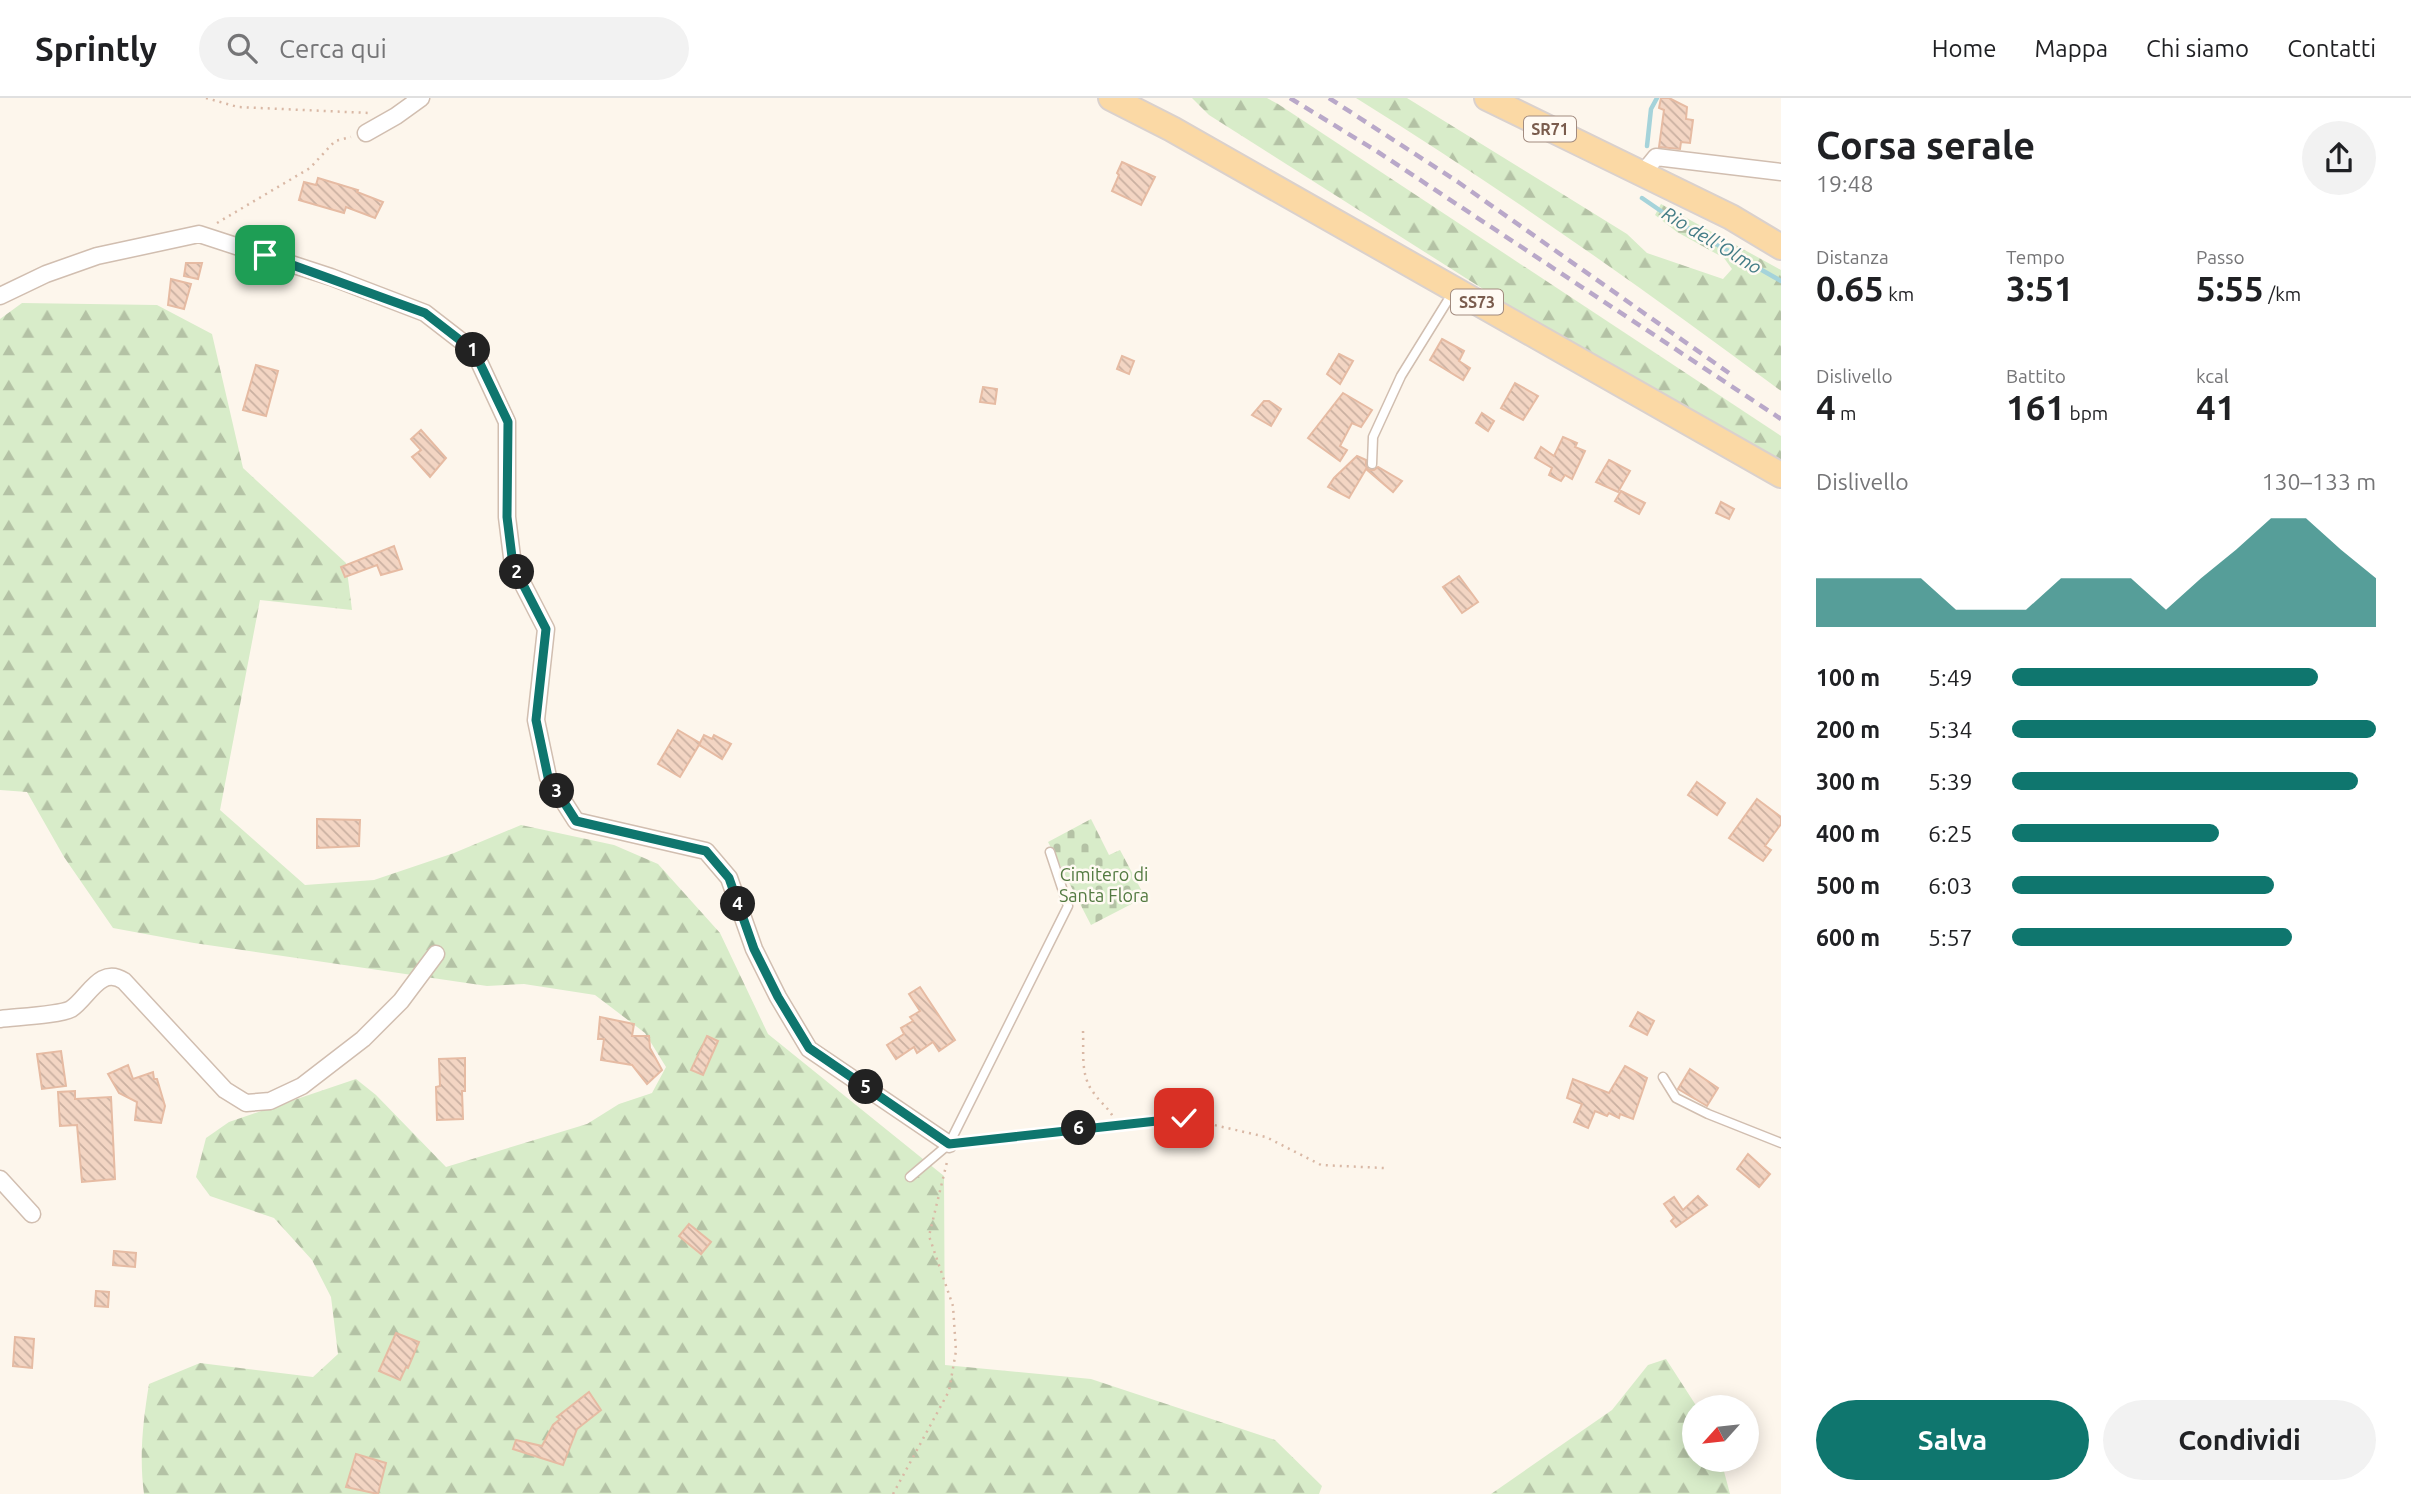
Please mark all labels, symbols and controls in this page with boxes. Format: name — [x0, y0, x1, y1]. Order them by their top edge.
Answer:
search box — [199, 17, 689, 80]
icon: search — [223, 29, 261, 67]
text: Sprintly — [35, 30, 157, 67]
text: Cerca qui — [279, 34, 387, 63]
text: Home — [1932, 35, 1996, 62]
text: Mappa — [2034, 35, 2108, 62]
text: Chi siamo — [2146, 35, 2249, 62]
text: Contatti — [2287, 35, 2376, 62]
road number: SR71 — [1524, 117, 1576, 142]
button: share — [2302, 121, 2376, 195]
text: Corsa serale — [1816, 124, 2035, 166]
text: 19:48 — [1816, 171, 1874, 196]
water label: Rio dell'Olmo — [1658, 202, 1766, 278]
pin — [235, 225, 295, 285]
icon: arrive — [246, 236, 284, 274]
text: Distanza — [1816, 246, 1889, 268]
text: Tempo — [2006, 246, 2065, 268]
text: Passo — [2196, 246, 2245, 268]
text: 0.65 — [1816, 268, 1884, 308]
text: 3:51 — [2006, 268, 2074, 308]
text: 5:55 — [2196, 268, 2264, 308]
text: km — [1884, 283, 1914, 305]
text: /km — [2264, 283, 2301, 305]
road number: SS73 — [1451, 290, 1503, 314]
pin: 1 — [456, 332, 490, 368]
text: 1 — [467, 338, 478, 360]
text: Dislivello — [1816, 365, 1893, 387]
text: Battito — [2006, 365, 2066, 387]
text: kcal — [2196, 365, 2229, 387]
text: 4 — [1816, 387, 1836, 427]
text: 161 — [2006, 387, 2065, 427]
text: 41 — [2196, 387, 2235, 427]
text: m — [1836, 402, 1857, 424]
text: bpm — [2065, 402, 2108, 424]
text: Dislivello — [1816, 469, 1909, 494]
text: 130–133 m — [2262, 469, 2376, 494]
pin: 2 — [500, 554, 534, 589]
text: 2 — [511, 560, 522, 582]
text: 100 m — [1816, 665, 1880, 690]
text: 5:49 — [1928, 665, 1973, 690]
text: 200 m — [1816, 717, 1880, 742]
text: 5:34 — [1928, 717, 1973, 742]
text: 300 m — [1816, 769, 1880, 794]
text: 5:39 — [1928, 769, 1973, 794]
pin: 3 — [540, 774, 574, 808]
text: 3 — [551, 779, 562, 801]
text: 400 m — [1816, 821, 1880, 846]
text: 6:25 — [1928, 821, 1973, 846]
park label: Cimitero di Santa Flora — [1059, 864, 1149, 905]
text: 500 m — [1816, 873, 1880, 898]
text: 6:03 — [1928, 873, 1973, 898]
pin: 4 — [720, 886, 756, 922]
text: 4 — [732, 892, 743, 914]
text: 600 m — [1816, 925, 1880, 950]
text: 5:57 — [1928, 925, 1973, 950]
pin: 5 — [848, 1070, 884, 1104]
text: 5 — [860, 1075, 871, 1097]
pin — [1154, 1088, 1214, 1148]
icon: check — [1165, 1099, 1203, 1137]
pin: 6 — [1062, 1110, 1096, 1146]
text: 6 — [1073, 1116, 1084, 1138]
north arrow — [1682, 1395, 1759, 1472]
map controls — [1682, 1395, 1759, 1472]
button: Salva — [1816, 1400, 2089, 1480]
button: Condividi — [2103, 1400, 2376, 1480]

